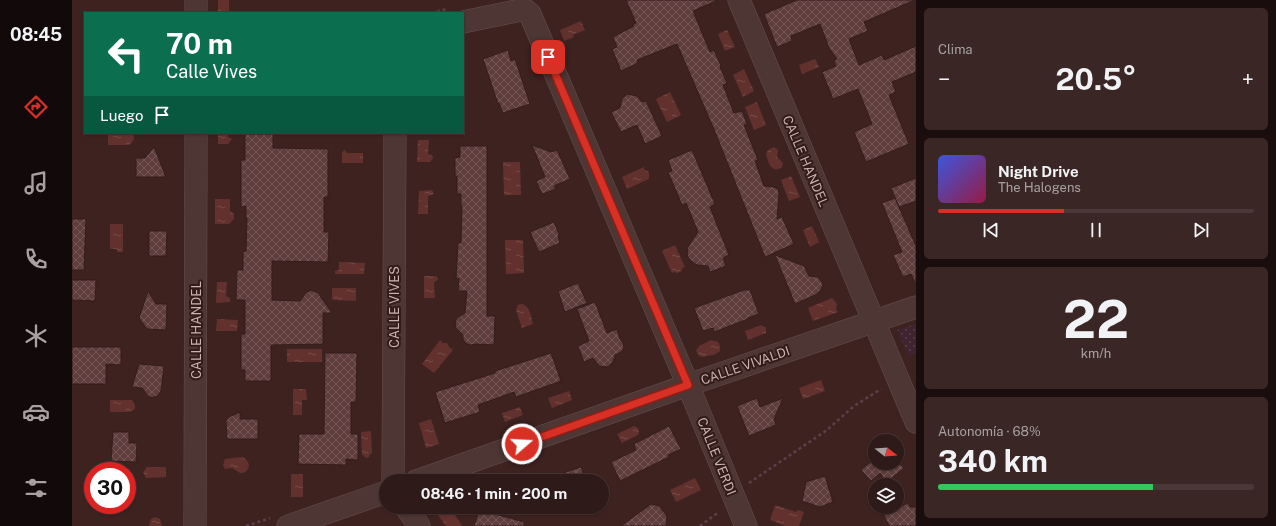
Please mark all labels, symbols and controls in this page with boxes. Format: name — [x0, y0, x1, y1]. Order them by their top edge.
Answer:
text: 08:45 — [10, 24, 62, 45]
text: 70 m — [166, 27, 233, 60]
icon: left — [100, 28, 152, 80]
pin — [531, 40, 565, 74]
text: Clima — [938, 42, 973, 57]
icon: arrive — [537, 46, 559, 68]
text: Calle Vives — [166, 61, 257, 82]
text: 20.5° — [1056, 61, 1136, 97]
text: − — [938, 66, 950, 92]
text: + — [1242, 66, 1254, 92]
icon: directions — [22, 93, 50, 121]
icon: arrive — [151, 104, 173, 126]
text: Luego — [100, 107, 143, 124]
street label: CALLE HANDEL — [780, 113, 832, 209]
text: Night Drive — [998, 163, 1079, 180]
icon: music — [22, 169, 50, 197]
text: The Halogens — [998, 180, 1081, 195]
icon: previous — [980, 219, 1002, 241]
icon: pause — [1085, 219, 1107, 241]
icon: next — [1190, 219, 1212, 241]
icon: phone — [22, 245, 50, 273]
street label: CALLE VIVES — [387, 266, 402, 348]
street label: CALLE HANDEL — [189, 281, 204, 379]
text: 22 — [1063, 289, 1129, 350]
icon: climate — [22, 322, 50, 350]
street label: CALLE VIVALDI — [699, 343, 792, 388]
text: km/h — [1081, 346, 1111, 361]
icon: car — [22, 398, 50, 426]
street label: CALLE VERDI — [694, 415, 739, 497]
position arrow — [501, 423, 543, 465]
text: Autonomía · 68% — [938, 424, 1041, 439]
north arrow — [868, 434, 904, 470]
map controls — [868, 434, 904, 514]
text: 340 km — [938, 443, 1048, 479]
speed limit sign: 30 — [84, 462, 136, 514]
icon: filters — [22, 474, 50, 502]
button: layers — [868, 478, 904, 514]
text: 08:46 · 1 min · 200 m — [421, 485, 567, 502]

